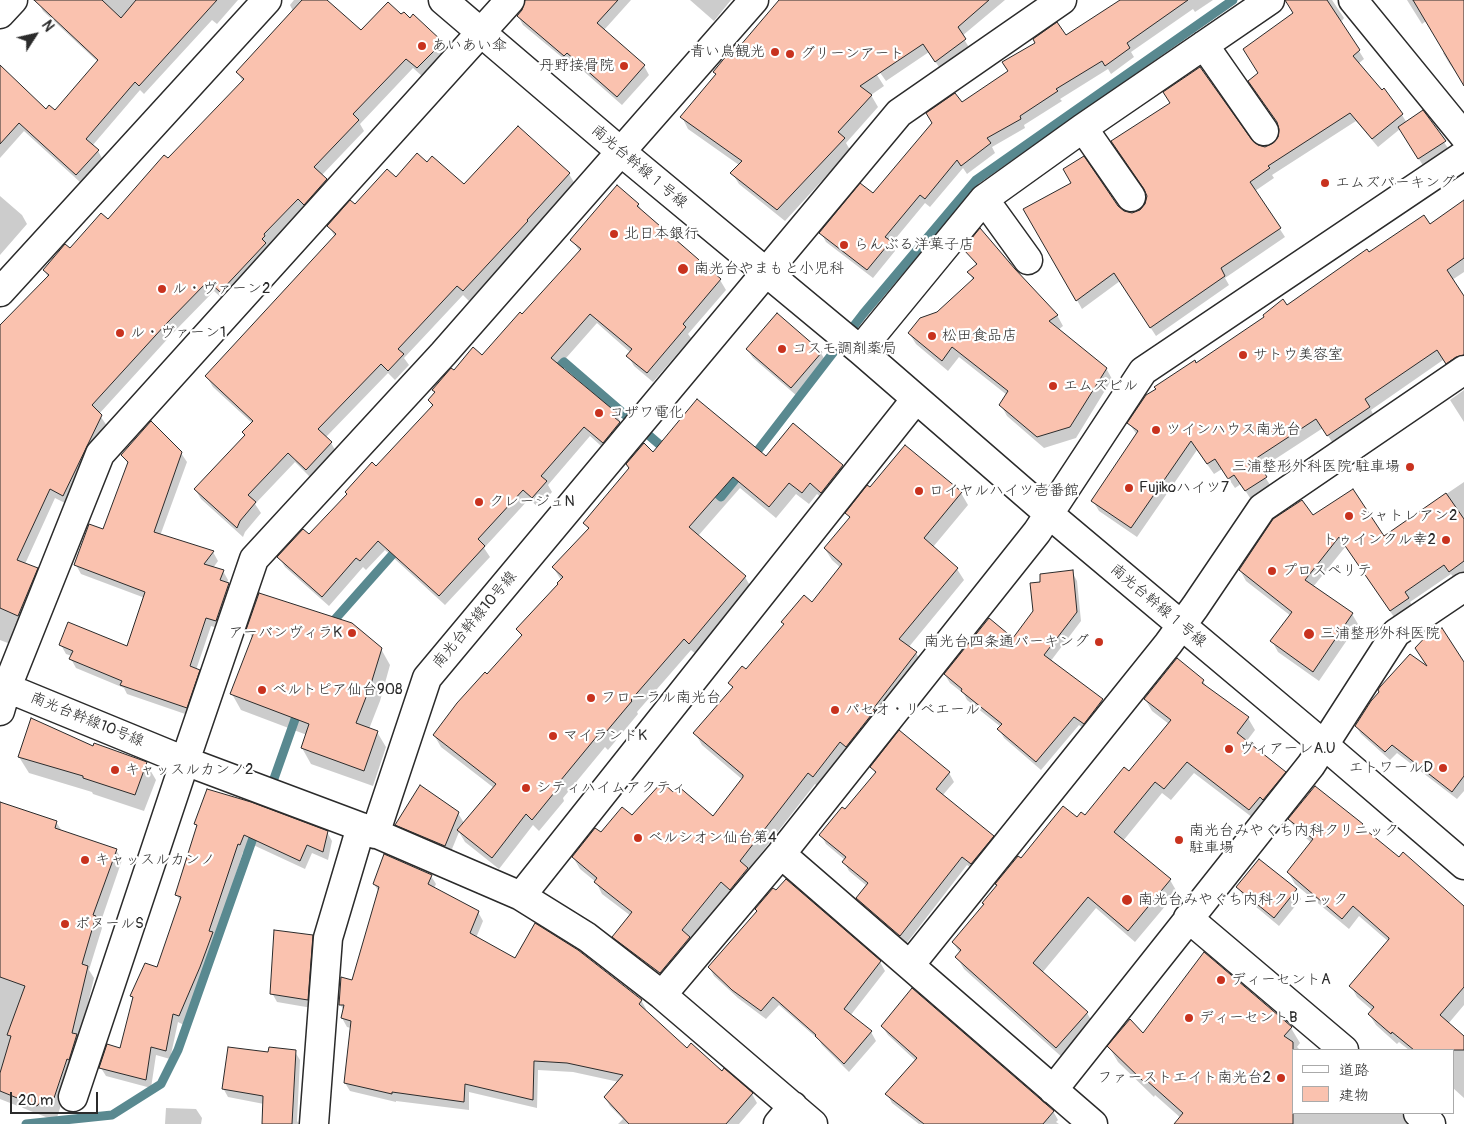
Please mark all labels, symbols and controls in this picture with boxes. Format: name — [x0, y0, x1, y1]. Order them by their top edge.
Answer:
north arrow — [10, 10, 60, 60]
text: N — [38, 17, 57, 35]
place label: あいあい傘 — [432, 37, 507, 55]
marker: あいあい傘 — [416, 40, 428, 52]
place label: 青い鳥観光 — [690, 43, 765, 61]
place label: グリーンアート — [800, 45, 904, 63]
marker: 青い鳥観光 — [769, 46, 781, 58]
marker: グリーンアート — [784, 48, 796, 60]
place label: 丹野接骨院 — [539, 57, 614, 75]
marker: 丹野接骨院 — [618, 60, 630, 72]
street label: 南光台幹線１号線 — [587, 122, 691, 212]
place label: エムズパーキング — [1335, 174, 1455, 192]
marker: エムズパーキング — [1319, 177, 1331, 189]
place label: 北日本銀行 — [624, 225, 699, 243]
marker: 北日本銀行 — [608, 228, 620, 240]
place label: らんぶる洋菓子店 — [854, 236, 974, 254]
marker: らんぶる洋菓子店 — [838, 239, 850, 251]
place label: 南光台やまもと小児科 — [694, 260, 844, 278]
marker: 南光台やまもと小児科 — [676, 262, 690, 276]
place label: ル・ヴァーン2 — [172, 280, 270, 298]
marker: ル・ヴァーン2 — [156, 283, 168, 295]
place label: ル・ヴァーン1 — [130, 324, 226, 342]
marker: ル・ヴァーン1 — [114, 327, 126, 339]
place label: 松田食品店 — [942, 327, 1017, 345]
marker: 松田食品店 — [926, 330, 938, 342]
place label: コスモ調剤薬局 — [792, 340, 897, 358]
marker: コスモ調剤薬局 — [776, 343, 788, 355]
place label: サトウ美容室 — [1253, 346, 1343, 364]
marker: サトウ美容室 — [1237, 349, 1249, 361]
place label: エムズビル — [1063, 377, 1138, 395]
marker: エムズビル — [1047, 380, 1059, 392]
place label: コザワ電化 — [609, 404, 684, 422]
marker: コザワ電化 — [593, 407, 605, 419]
place label: ツインハウス南光台 — [1166, 421, 1301, 439]
marker: ツインハウス南光台 — [1150, 424, 1162, 436]
place label: 三浦整形外科医院 駐車場 — [1232, 458, 1400, 476]
marker: 三浦整形外科医院 駐車場 — [1404, 461, 1416, 473]
place label: Fujikoハイツ7 — [1139, 479, 1229, 497]
place label: ロイヤルハイツ壱番館 — [929, 482, 1079, 500]
marker: Fujikoハイツ7 — [1123, 482, 1135, 494]
marker: ロイヤルハイツ壱番館 — [913, 485, 925, 497]
place label: クレージュN — [489, 493, 575, 511]
marker: クレージュN — [473, 496, 485, 508]
place label: シャトレアン2 — [1359, 507, 1457, 525]
marker: シャトレアン2 — [1343, 510, 1355, 522]
place label: トゥインクル幸2 — [1323, 531, 1436, 549]
marker: トゥインクル幸2 — [1440, 534, 1452, 546]
street label: 南光台幹線１号線 — [1106, 561, 1210, 651]
place label: プロスペリテ — [1282, 562, 1372, 580]
marker: プロスペリテ — [1266, 565, 1278, 577]
street label: 南光台幹線10号線 — [429, 568, 521, 672]
place label: アーバンヴィラK — [229, 624, 342, 642]
place label: 三浦整形外科医院 — [1320, 625, 1440, 643]
marker: アーバンヴィラK — [346, 627, 358, 639]
marker: 三浦整形外科医院 — [1302, 627, 1316, 641]
place label: 南光台四条通パーキング — [924, 633, 1089, 651]
marker: 南光台四条通パーキング — [1093, 636, 1105, 648]
place label: ベルトピア仙台908 — [272, 681, 403, 699]
marker: ベルトピア仙台908 — [256, 684, 268, 696]
street label: 南光台幹線10号線 — [27, 689, 147, 751]
place label: フローラル南光台 — [601, 689, 721, 707]
marker: フローラル南光台 — [585, 692, 597, 704]
place label: パセオ・リベエール — [845, 701, 980, 719]
marker: パセオ・リベエール — [829, 704, 841, 716]
place label: マイランドK — [563, 727, 647, 745]
marker: マイランドK — [547, 730, 559, 742]
place label: ヴィアーレA.U — [1239, 740, 1336, 758]
marker: ヴィアーレA.U — [1223, 743, 1235, 755]
place label: エトワールD — [1349, 759, 1433, 777]
place label: キャッスルカンノ2 — [125, 761, 253, 779]
marker: エトワールD — [1437, 762, 1449, 774]
marker: キャッスルカンノ2 — [109, 764, 121, 776]
place label: シティハイムアクティ — [536, 779, 686, 797]
marker: シティハイムアクティ — [520, 782, 532, 794]
place label: 南光台みやぐち内科クリニック 駐車場 — [1189, 822, 1399, 857]
place label: ベルシオン仙台第4 — [648, 829, 777, 847]
marker: ベルシオン仙台第4 — [632, 832, 644, 844]
marker: 南光台みやぐち内科クリニック 駐車場 — [1173, 834, 1185, 846]
place label: キャッスルカンノ — [95, 851, 215, 869]
marker: キャッスルカンノ — [79, 854, 91, 866]
place label: 南光台みやぐち内科クリニック — [1138, 891, 1348, 909]
marker: 南光台みやぐち内科クリニック — [1120, 893, 1134, 907]
place label: ボヌールS — [75, 915, 144, 933]
marker: ボヌールS — [59, 918, 71, 930]
place label: ディーセントA — [1231, 971, 1331, 989]
marker: ディーセントA — [1215, 974, 1227, 986]
place label: ディーセントB — [1199, 1009, 1297, 1027]
marker: ディーセントB — [1183, 1012, 1195, 1024]
legend — [1292, 1049, 1454, 1114]
text: 道路 — [1339, 1061, 1369, 1080]
place label: ファーストエイト南光台2 — [1098, 1069, 1271, 1087]
marker: ファーストエイト南光台2 — [1275, 1072, 1287, 1084]
scale bar — [12, 1082, 100, 1114]
text: 建物 — [1339, 1086, 1369, 1105]
text: 20 m — [18, 1091, 53, 1110]

